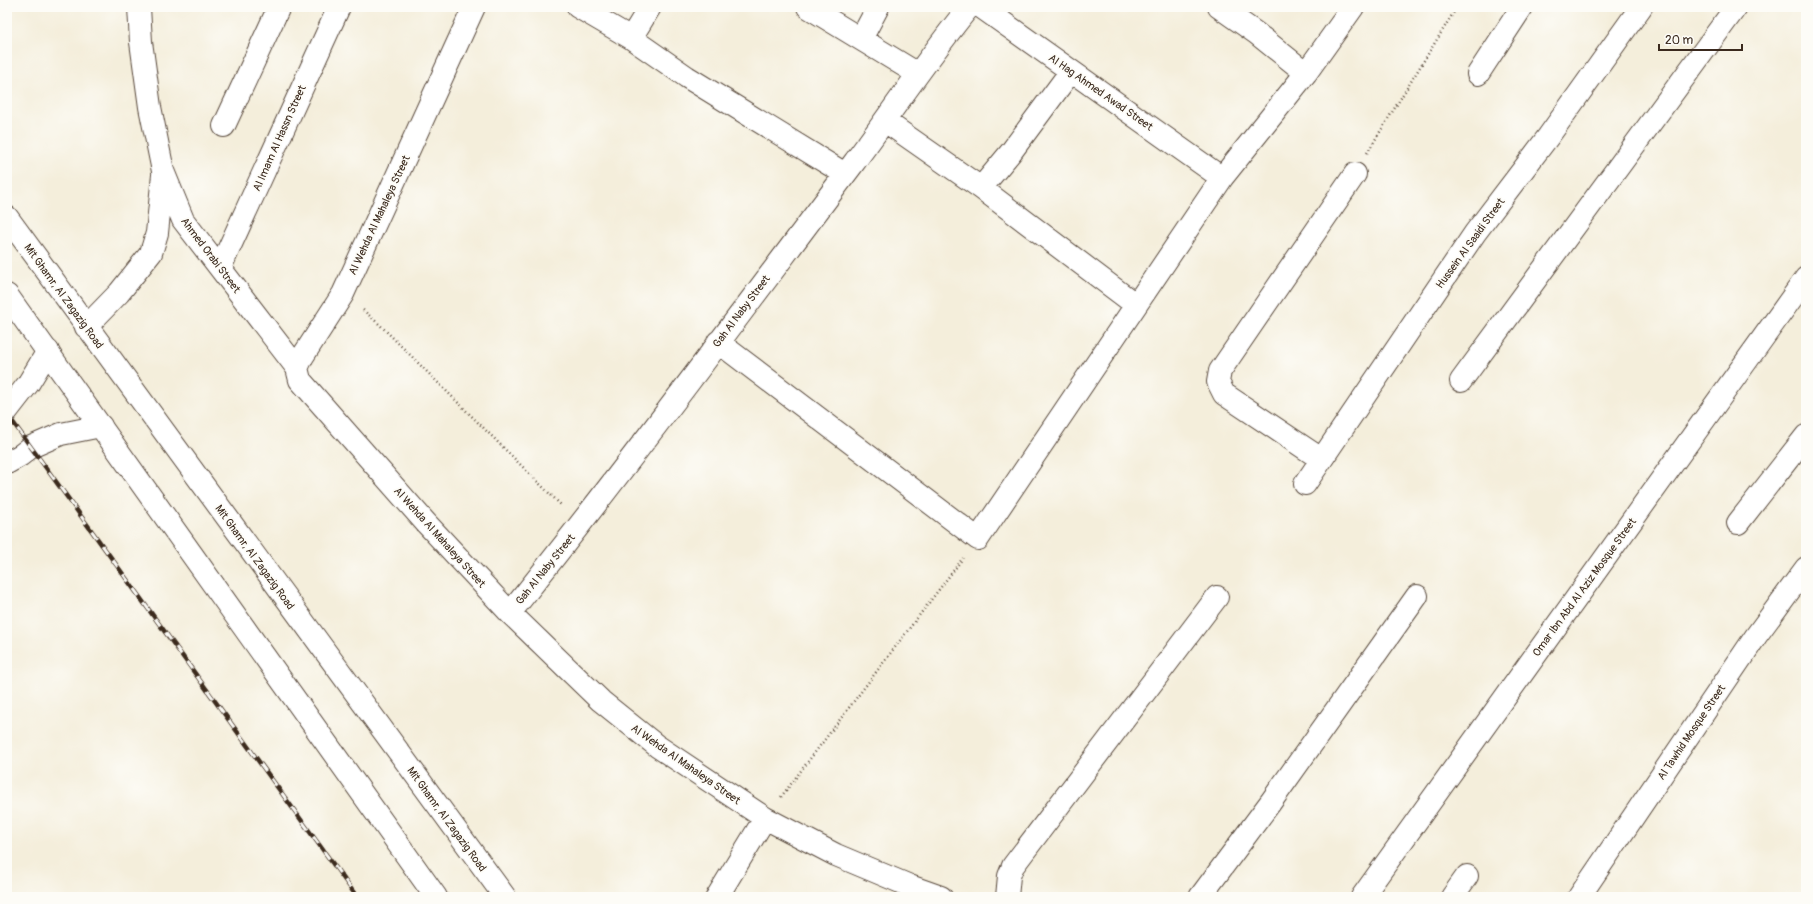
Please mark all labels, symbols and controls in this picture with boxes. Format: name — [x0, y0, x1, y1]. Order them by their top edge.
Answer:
scale bar — [1659, 26, 1742, 52]
text: 20 m — [1665, 33, 1694, 48]
street label: Al Hag Ahmed Awad Street — [1046, 51, 1156, 134]
street label: Al Imam Al Hassn Street — [250, 83, 309, 193]
street label: Al Wehda Al Mahaleya Street — [346, 153, 413, 277]
street label: Hussein Al Saaidi Street — [1433, 195, 1508, 291]
street label: Ahmed Orabi Street — [178, 215, 243, 296]
street label: Mit Ghamr, Al Zagazig Road — [21, 241, 106, 351]
street label: Gah Al Naby Street — [710, 272, 773, 350]
street label: Al Wehda Al Mahaleya Street — [391, 484, 489, 591]
street label: Mit Ghamr, Al Zagazig Road — [212, 502, 297, 612]
street label: Omar Ibn Abd Al Aziz Mosque Street — [1530, 515, 1639, 659]
street label: Gah Al Naby Street — [513, 531, 578, 607]
street label: Al Tawhid Mosque Street — [1655, 682, 1728, 782]
street label: Al Wehda Al Mahaleya Street — [629, 722, 743, 807]
street label: Mit Ghamr, Al Zagazig Road — [404, 764, 489, 874]

